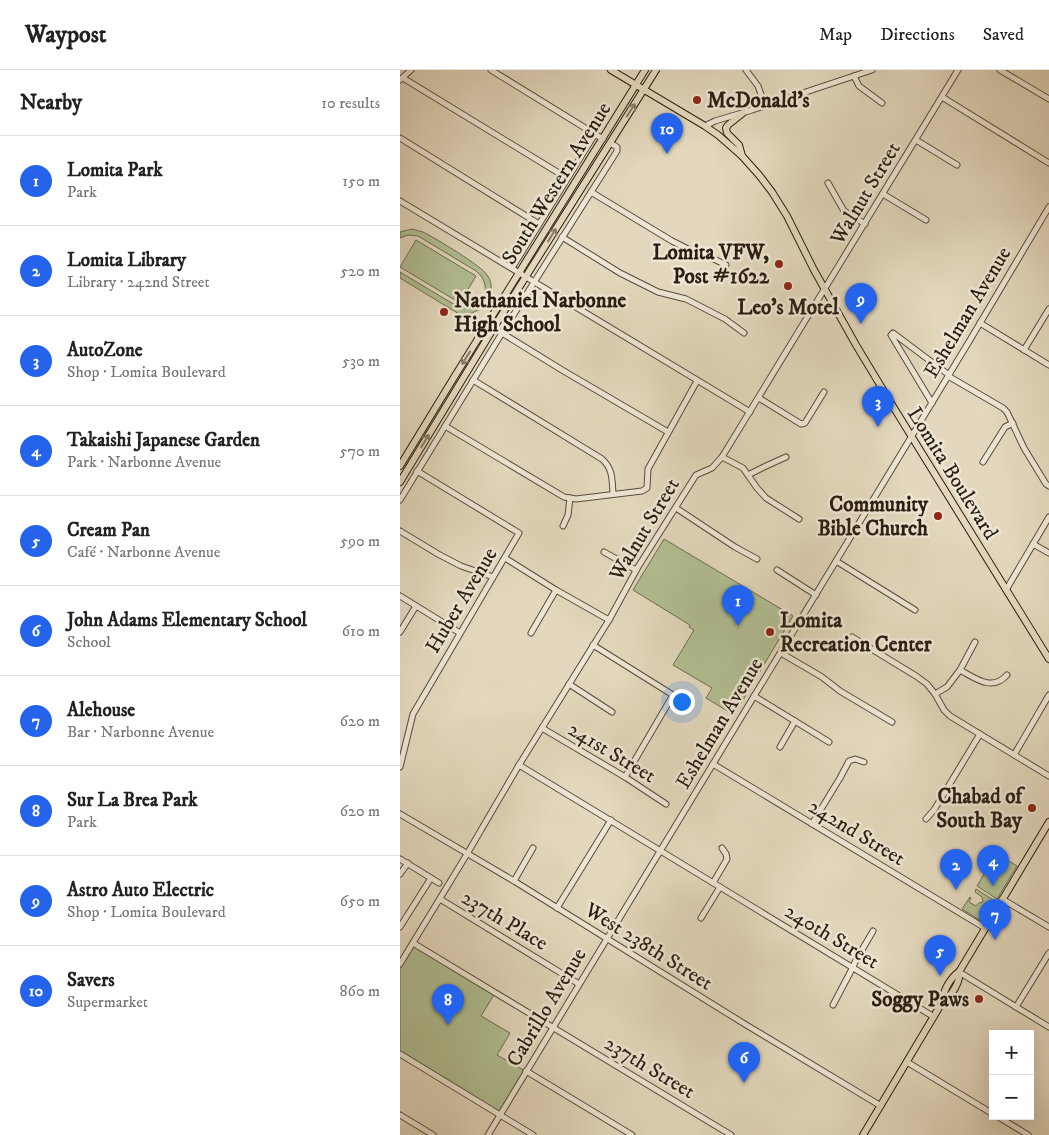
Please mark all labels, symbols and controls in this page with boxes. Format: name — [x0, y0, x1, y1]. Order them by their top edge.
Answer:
text: Waypost — [25, 20, 106, 50]
text: Map — [819, 24, 852, 46]
text: Directions — [880, 24, 955, 46]
text: Saved — [983, 24, 1024, 46]
place label: McDonald's — [707, 88, 810, 114]
text: Nearby — [20, 90, 82, 116]
text: 10 results — [321, 93, 380, 113]
marker: McDonald's — [691, 94, 703, 106]
street label: South Western Avenue — [496, 97, 618, 270]
one-way arrow — [626, 103, 636, 117]
pin: 10 — [651, 113, 683, 154]
street label: Walnut Street — [825, 137, 907, 250]
text: Lomita Park — [67, 159, 163, 182]
text: 1 — [33, 171, 39, 191]
text: 150 m — [342, 171, 380, 191]
text: Park — [67, 182, 97, 202]
one-way arrow — [548, 229, 558, 243]
place label: Lomita VFW, Post #1622 — [652, 240, 770, 290]
street label: Eshelman Avenue — [918, 242, 1017, 383]
text: Lomita Library — [67, 249, 186, 272]
marker: Lomita VFW, Post #1622 — [773, 258, 785, 270]
text: 2 — [32, 261, 40, 281]
text: 520 m — [340, 261, 380, 281]
text: Library · 242nd Street — [67, 272, 210, 292]
marker: Leo's Motel — [782, 280, 794, 292]
pin: 9 — [845, 283, 877, 324]
place label: Nathaniel Narbonne High School — [454, 288, 627, 338]
place label: Leo's Motel — [737, 295, 839, 321]
marker: Nathaniel Narbonne High School — [438, 306, 450, 318]
text: AutoZone — [67, 339, 143, 362]
text: 3 — [33, 351, 39, 371]
text: 530 m — [342, 351, 380, 371]
one-way arrow — [460, 351, 470, 365]
text: Shop · Lomita Boulevard — [67, 362, 226, 382]
pin: 3 — [862, 386, 894, 427]
street label: Lomita Boulevard — [901, 402, 1004, 545]
text: Takaishi Japanese Garden — [67, 429, 260, 452]
one-way arrow — [421, 434, 431, 448]
text: 4 — [31, 441, 41, 461]
text: 570 m — [340, 441, 380, 461]
text: Park · Narbonne Avenue — [67, 452, 221, 472]
street label: Walnut Street — [604, 473, 686, 586]
place label: Community Bible Church — [817, 492, 929, 542]
marker: Community Bible Church — [932, 510, 944, 522]
text: Cream Pan — [67, 519, 150, 542]
text: 5 — [32, 531, 40, 551]
text: 590 m — [340, 531, 380, 551]
text: Café · Narbonne Avenue — [67, 542, 220, 562]
street label: Huber Avenue — [420, 543, 504, 658]
pin: 1 — [722, 585, 754, 626]
place label: Lomita Recreation Center — [780, 608, 933, 658]
text: John Adams Elementary School — [67, 609, 307, 632]
text: 6 — [32, 621, 40, 641]
text: 610 m — [342, 621, 380, 641]
marker: Lomita Recreation Center — [764, 626, 776, 638]
text: School — [67, 632, 111, 652]
street label: Eshelman Avenue — [670, 653, 769, 794]
your location — [669, 689, 695, 715]
text: Alehouse — [67, 699, 135, 722]
text: 7 — [32, 711, 40, 731]
text: 620 m — [340, 711, 380, 731]
street label: 241st Street — [563, 716, 660, 789]
text: Bar · Narbonne Avenue — [67, 722, 214, 742]
place label: Chabad of South Bay — [936, 784, 1025, 834]
text: Sur La Brea Park — [67, 789, 198, 812]
street label: 242nd Street — [803, 794, 910, 872]
text: 8 — [32, 801, 40, 821]
text: 620 m — [340, 801, 380, 821]
marker: Chabad of South Bay — [1026, 802, 1038, 814]
text: Park — [67, 812, 97, 832]
pin: 4 — [977, 845, 1009, 886]
pin: 2 — [940, 849, 972, 890]
text: Astro Auto Electric — [67, 879, 214, 902]
street label: 237th Place — [456, 885, 553, 957]
text: 9 — [32, 891, 40, 911]
text: 650 m — [340, 891, 380, 911]
street label: West 238th Street — [579, 897, 717, 997]
street label: 240th Street — [780, 899, 884, 975]
pin: 7 — [979, 899, 1011, 940]
text: Shop · Lomita Boulevard — [67, 902, 226, 922]
pin: 5 — [924, 935, 956, 976]
street label: Cabrillo Avenue — [501, 943, 593, 1072]
text: Savers — [67, 969, 115, 992]
text: 10 — [29, 981, 43, 1001]
text: 860 m — [340, 981, 380, 1001]
pin: 8 — [432, 984, 464, 1025]
place label: Soggy Paws — [871, 987, 969, 1013]
text: Supermarket — [67, 992, 148, 1012]
marker: Soggy Paws — [973, 993, 985, 1005]
map controls — [989, 1030, 1034, 1120]
button: + — [989, 1030, 1034, 1075]
street label: 237th Street — [599, 1031, 700, 1105]
pin: 6 — [728, 1042, 760, 1083]
button: − — [989, 1075, 1034, 1120]

